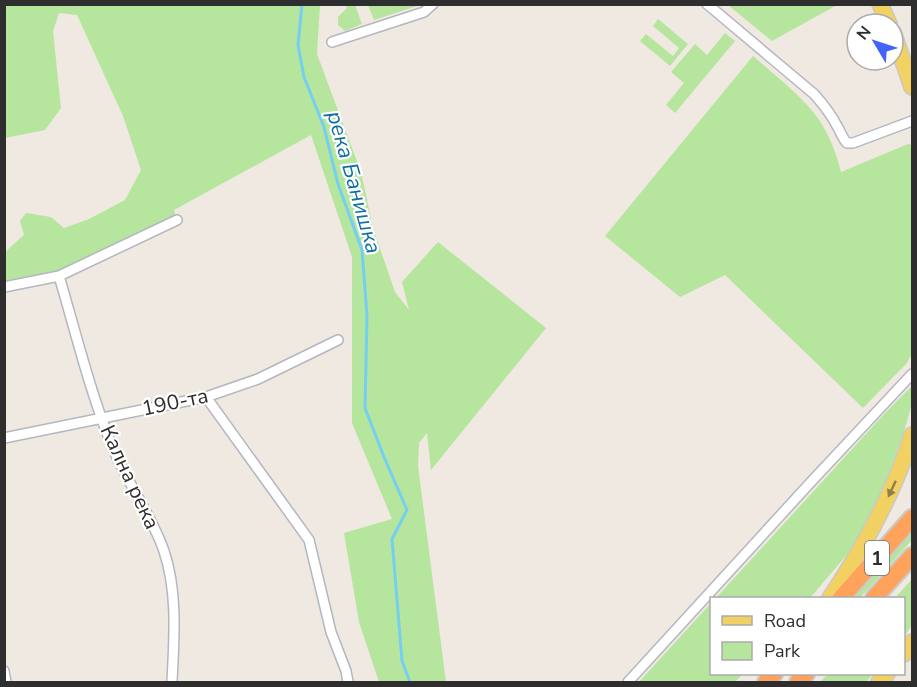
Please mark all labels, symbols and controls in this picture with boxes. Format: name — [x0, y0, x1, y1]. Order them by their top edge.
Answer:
north arrow — [845, 12, 905, 72]
text: N — [852, 22, 876, 45]
water label: река Банишка — [319, 107, 389, 257]
street label: 190-та — [139, 381, 211, 423]
street label: Кална река — [94, 420, 166, 534]
one-way arrow — [887, 481, 896, 498]
road number: 1 — [865, 541, 889, 575]
legend — [710, 597, 905, 675]
text: Road — [764, 609, 806, 633]
text: Park — [764, 639, 801, 663]

